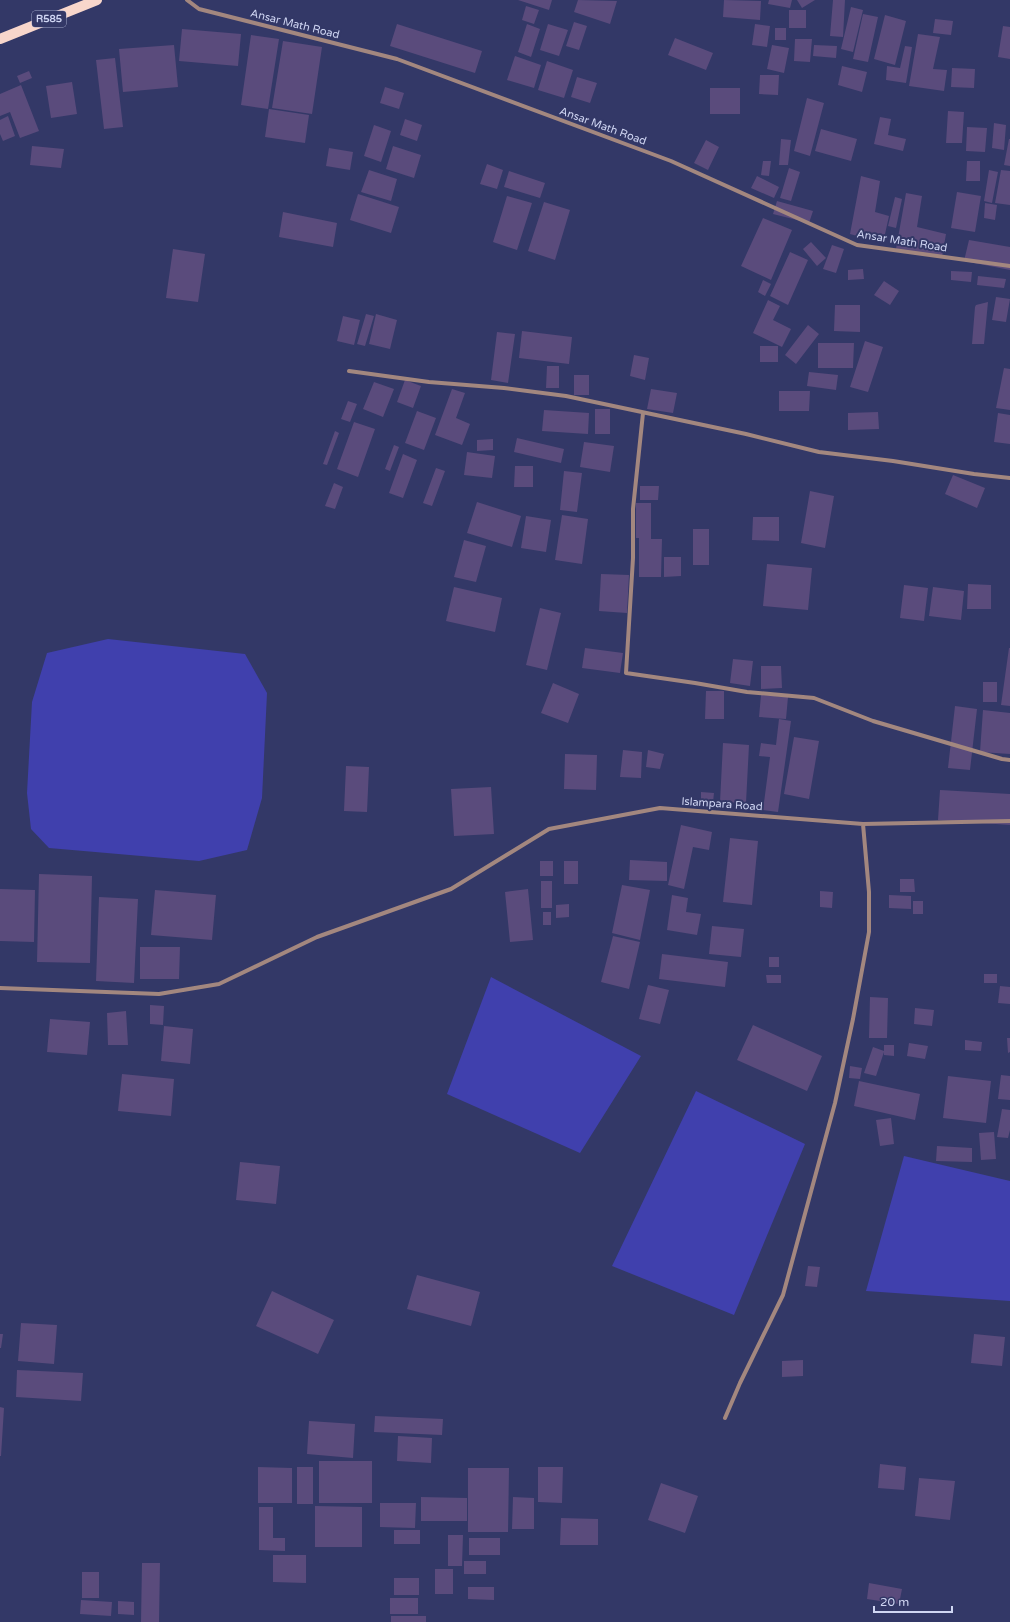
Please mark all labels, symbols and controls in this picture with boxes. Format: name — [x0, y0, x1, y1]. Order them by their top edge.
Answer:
street label: Ansar Math Road — [249, 7, 341, 41]
road number: R585 — [32, 11, 66, 27]
street label: Ansar Math Road — [558, 104, 648, 148]
street label: Ansar Math Road — [856, 227, 948, 255]
street label: Islampara Road — [681, 795, 763, 813]
scale bar — [874, 1588, 952, 1614]
text: 20 m — [880, 1595, 909, 1609]

